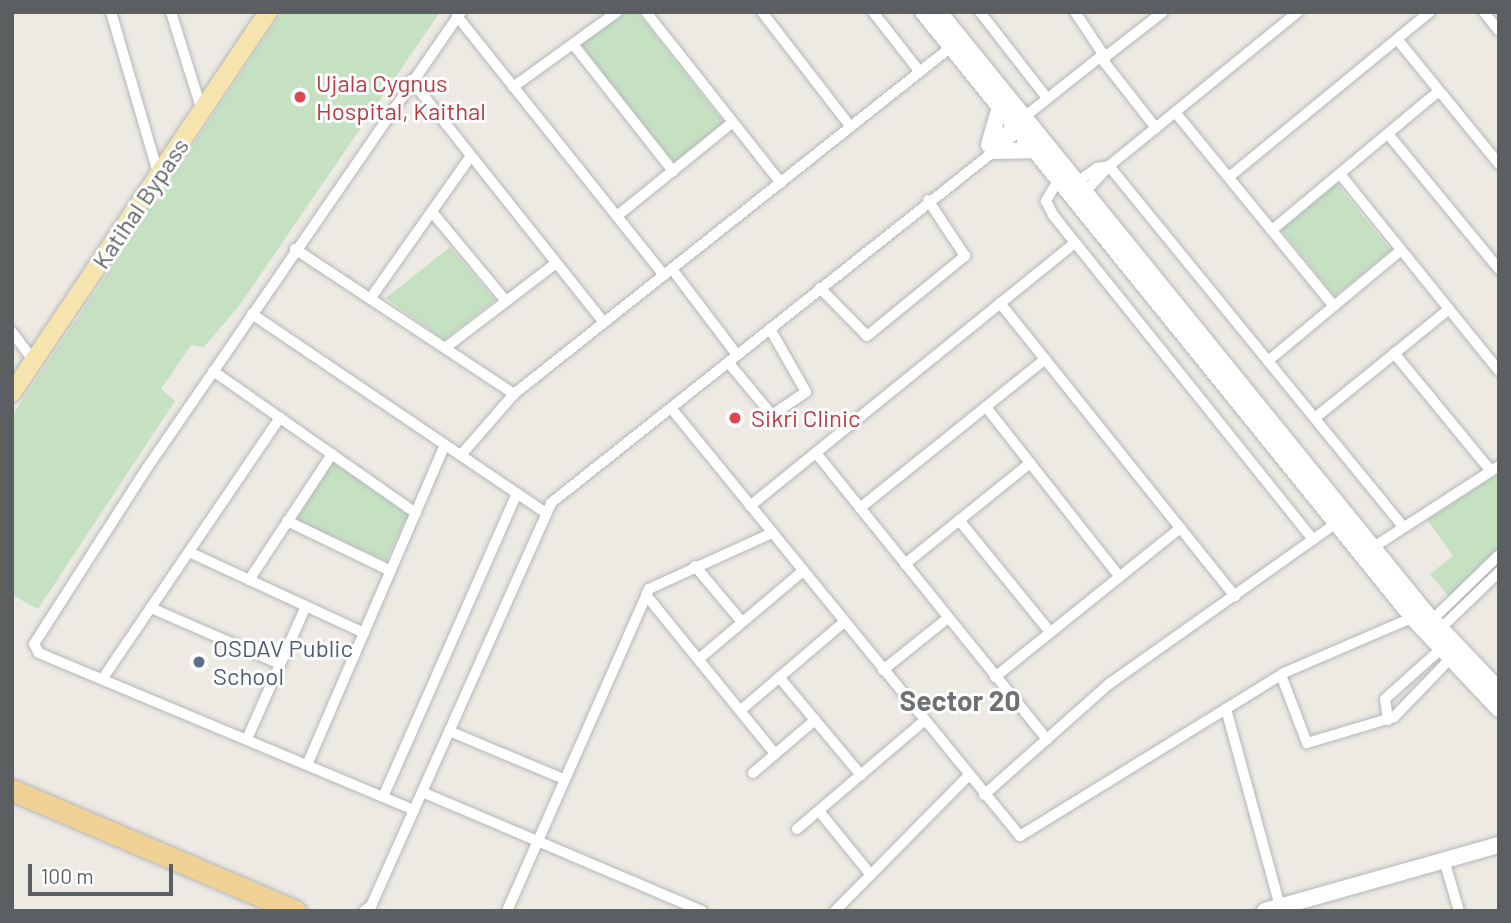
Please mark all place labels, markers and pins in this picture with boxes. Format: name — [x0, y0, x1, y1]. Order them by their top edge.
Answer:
place label: Ujala Cygnus Hospital, Kaithal — [316, 69, 486, 125]
marker: Ujala Cygnus Hospital, Kaithal — [290, 87, 310, 107]
place label: Sikri Clinic — [751, 404, 861, 432]
marker: Sikri Clinic — [725, 408, 745, 428]
place label: OSDAV Public School — [213, 634, 353, 690]
marker: OSDAV Public School — [191, 654, 207, 670]

